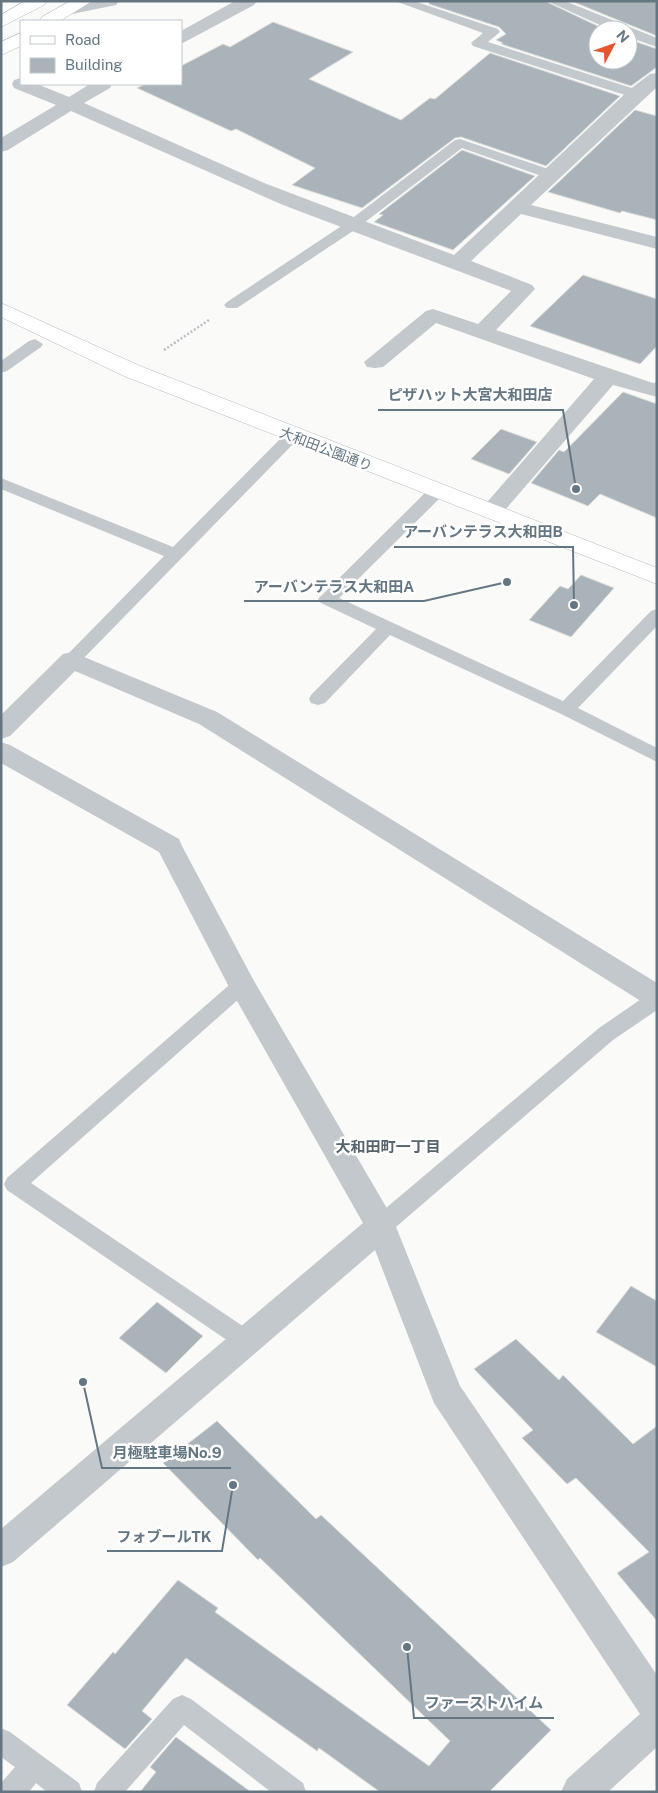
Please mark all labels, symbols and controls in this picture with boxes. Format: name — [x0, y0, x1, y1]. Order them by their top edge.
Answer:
legend — [20, 20, 182, 85]
north arrow — [588, 20, 638, 70]
text: N — [613, 27, 632, 46]
text: Road — [65, 31, 101, 48]
text: Building — [65, 56, 123, 73]
callout: ピザハット大宮大和田店 — [378, 380, 563, 410]
text: ピザハット大宮大和田店 — [387, 386, 553, 403]
street label: 大和田公園通り — [277, 424, 375, 474]
callout: アーバンテラス大和田B — [394, 517, 573, 547]
text: アーバンテラス大和田B — [403, 523, 563, 540]
callout: アーバンテラス大和田A — [244, 571, 424, 601]
text: アーバンテラス大和田A — [254, 578, 414, 595]
district label: 大和田町一丁目 — [335, 1138, 441, 1155]
callout: 月極駐車場No.9 — [102, 1438, 231, 1468]
text: 月極駐車場No.9 — [112, 1444, 222, 1461]
callout: フォブールTK — [107, 1521, 222, 1551]
text: フォブールTK — [117, 1528, 212, 1545]
callout: ファーストハイム — [414, 1688, 554, 1718]
text: ファーストハイム — [425, 1694, 543, 1711]

